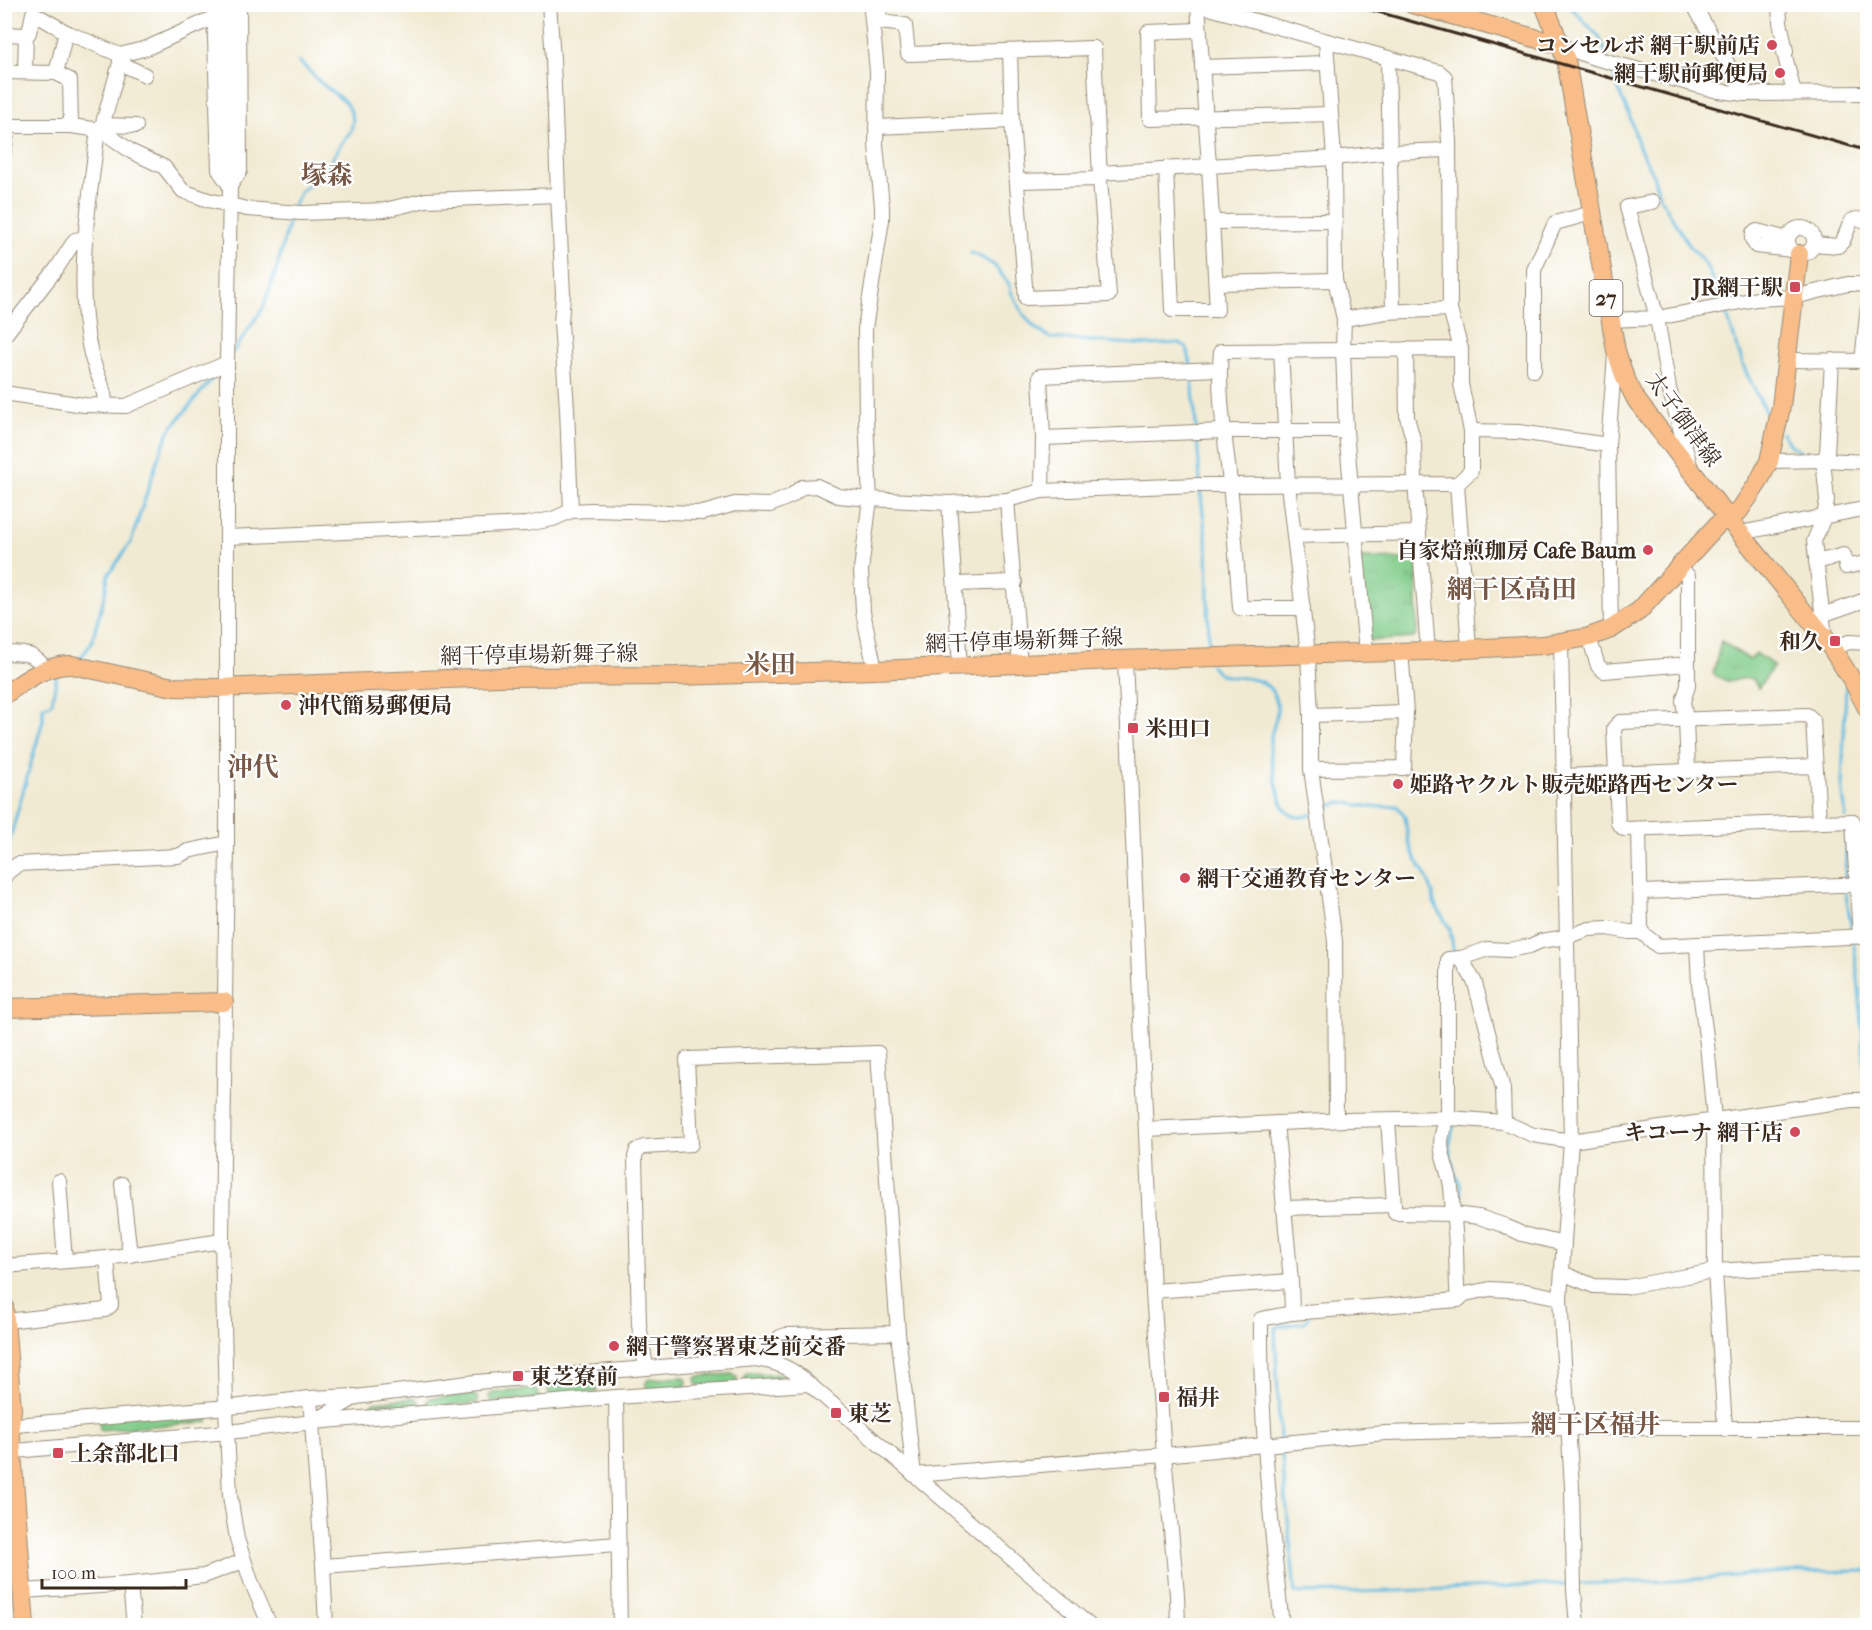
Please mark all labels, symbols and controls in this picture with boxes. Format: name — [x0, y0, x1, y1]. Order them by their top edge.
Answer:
place label: コンセルボ 網干駅前店 — [1535, 33, 1760, 59]
marker: コンセルボ 網干駅前店 — [1765, 38, 1779, 52]
place label: 網干駅前郵便局 — [1614, 61, 1768, 87]
marker: 網干駅前郵便局 — [1773, 66, 1787, 80]
district label: 塚森 — [301, 160, 353, 191]
place label: JR網干駅 — [1691, 275, 1783, 301]
road number: 27 — [1590, 280, 1622, 316]
marker: JR網干駅 — [1788, 280, 1802, 294]
street label: 太子御津線 — [1640, 367, 1726, 472]
place label: 自家焙煎珈房 Cafe Baum — [1397, 538, 1637, 564]
marker: 自家焙煎珈房 Cafe Baum — [1641, 543, 1655, 557]
district label: 網干区高田 — [1447, 574, 1577, 605]
street label: 網干停車場新舞子線 — [925, 625, 1123, 657]
place label: 和久 — [1779, 629, 1823, 655]
marker: 和久 — [1828, 634, 1842, 648]
street label: 網干停車場新舞子線 — [440, 640, 638, 670]
district label: 米田 — [744, 649, 796, 680]
place label: 沖代簡易郵便局 — [298, 693, 452, 719]
marker: 沖代簡易郵便局 — [279, 698, 293, 712]
place label: 米田口 — [1145, 716, 1211, 742]
marker: 米田口 — [1126, 721, 1140, 735]
district label: 沖代 — [227, 752, 279, 783]
place label: 姫路ヤクルト販売姫路西センター — [1410, 772, 1738, 798]
marker: 姫路ヤクルト販売姫路西センター — [1391, 777, 1405, 791]
place label: 網干交通教育センター — [1197, 866, 1416, 892]
marker: 網干交通教育センター — [1178, 871, 1192, 885]
place label: キコーナ 網干店 — [1624, 1120, 1783, 1146]
marker: キコーナ 網干店 — [1788, 1125, 1802, 1139]
place label: 網干警察署東芝前交番 — [626, 1334, 846, 1360]
marker: 網干警察署東芝前交番 — [607, 1339, 621, 1353]
place label: 東芝寮前 — [530, 1364, 618, 1390]
marker: 東芝寮前 — [511, 1369, 525, 1383]
place label: 福井 — [1176, 1385, 1220, 1411]
marker: 福井 — [1157, 1390, 1171, 1404]
place label: 東芝 — [848, 1401, 892, 1427]
marker: 東芝 — [829, 1406, 843, 1420]
district label: 網干区福井 — [1531, 1409, 1661, 1440]
place label: 上余部北口 — [70, 1441, 180, 1467]
marker: 上余部北口 — [51, 1446, 65, 1460]
scale bar — [42, 1552, 186, 1590]
text: 100 m — [51, 1563, 96, 1584]

